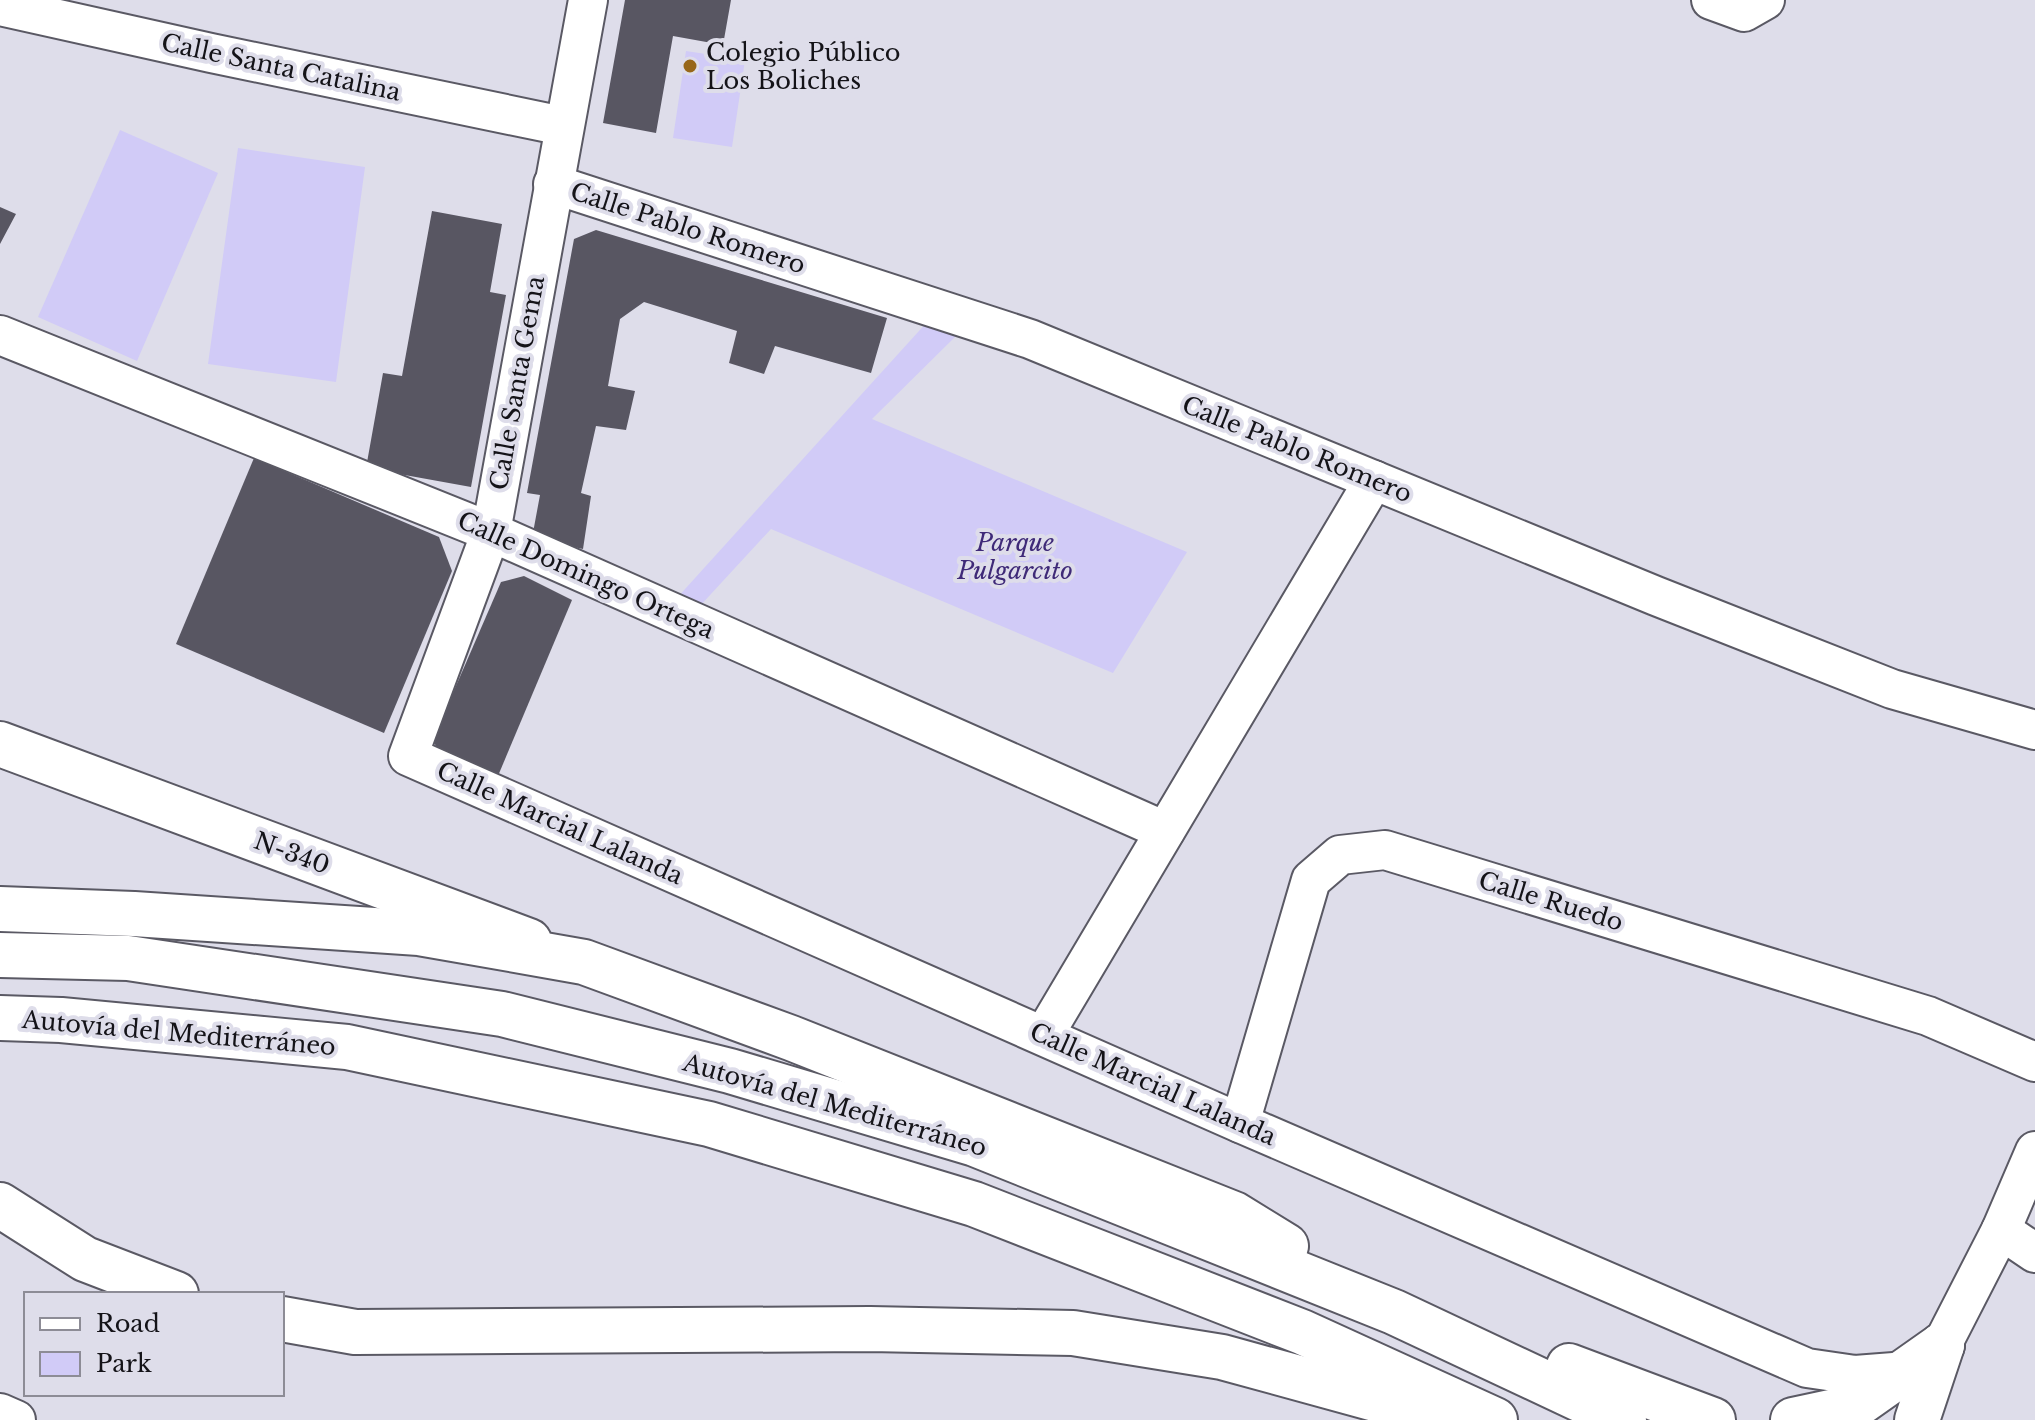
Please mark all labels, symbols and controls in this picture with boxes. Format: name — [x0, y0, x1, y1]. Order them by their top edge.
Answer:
street label: Calle Santa Catalina — [159, 27, 404, 107]
place label: Colegio Público Los Boliches — [706, 38, 900, 95]
marker: Colegio Público Los Boliches — [681, 57, 699, 75]
street label: Calle Pablo Romero — [567, 176, 809, 280]
street label: Calle Santa Gema — [484, 273, 550, 492]
street label: Calle Pablo Romero — [1178, 390, 1416, 508]
street label: Calle Domingo Ortega — [453, 505, 719, 645]
park label: Parque Pulgarcito — [956, 528, 1073, 585]
street label: Calle Marcial Lalanda — [432, 756, 688, 891]
street label: N-340 — [250, 826, 334, 880]
street label: Calle Ruedo — [1475, 865, 1627, 937]
street label: Autovía del Mediterráneo — [20, 1005, 337, 1061]
street label: Calle Marcial Lalanda — [1025, 1017, 1281, 1152]
street label: Autovía del Mediterráneo — [679, 1047, 990, 1162]
legend — [24, 1292, 284, 1396]
text: Road — [96, 1309, 160, 1338]
text: Park — [96, 1349, 152, 1378]

